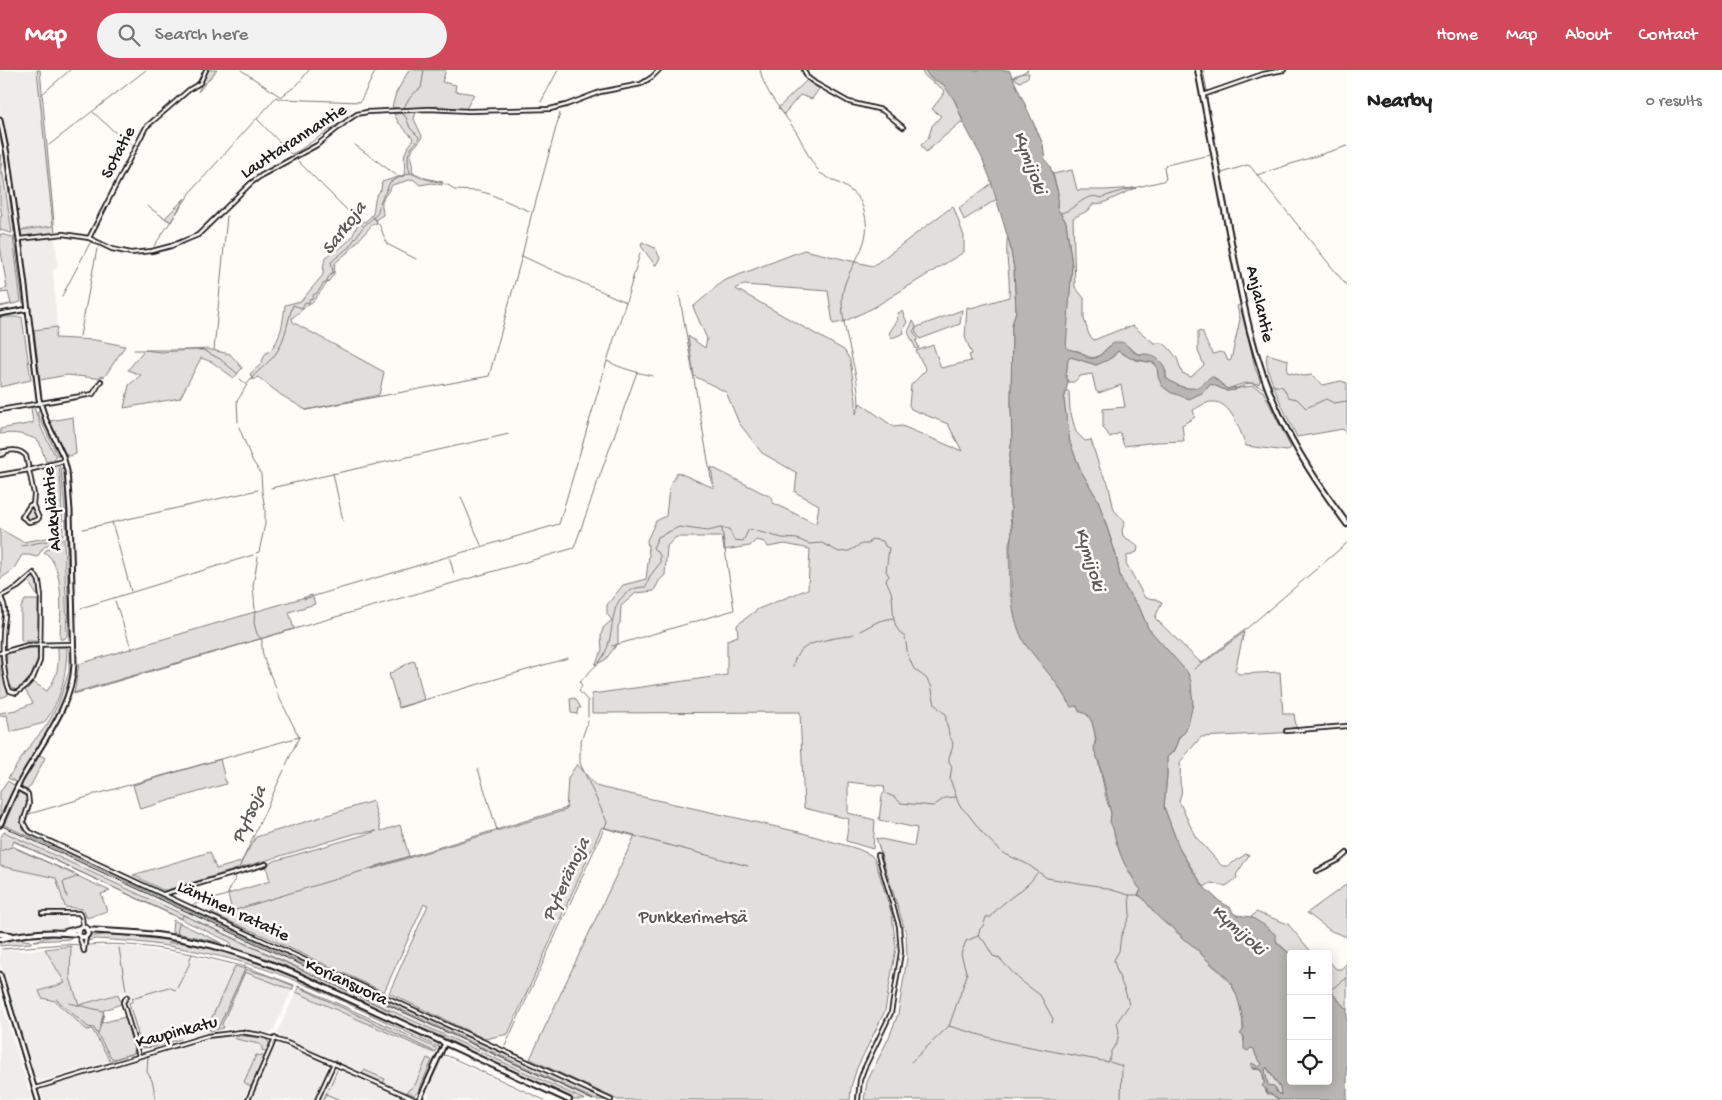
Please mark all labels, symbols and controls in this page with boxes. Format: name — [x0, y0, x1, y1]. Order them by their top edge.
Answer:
search box — [97, 13, 447, 58]
text: Map — [25, 21, 67, 50]
icon: search — [115, 21, 143, 49]
text: Search here — [155, 24, 248, 47]
text: Home — [1436, 25, 1478, 46]
text: Map — [1506, 25, 1537, 46]
text: About — [1565, 25, 1611, 46]
text: Contact — [1639, 25, 1697, 46]
text: Nearby — [1367, 90, 1432, 115]
text: 0 results — [1646, 93, 1702, 112]
street label: Lauttarannantie — [237, 100, 352, 184]
street label: Sotatie — [97, 123, 141, 183]
water label: Kymijoki — [1007, 128, 1052, 199]
water label: Sarkoja — [318, 197, 373, 260]
street label: Anjalantie — [1240, 264, 1278, 345]
street label: Alakyläntie — [39, 465, 67, 552]
water label: Kymijoki — [1068, 525, 1110, 596]
water label: Pytsoja — [227, 781, 273, 847]
water label: Pyteränoja — [538, 833, 597, 925]
street label: Läntinen ratatie — [174, 877, 293, 947]
water label: Kymijoki — [1206, 901, 1271, 963]
park label: Punkkerimetsä — [638, 908, 748, 929]
map controls — [1287, 950, 1332, 1085]
button: + — [1287, 950, 1332, 995]
street label: Koriansuora — [301, 955, 392, 1012]
button: − — [1287, 995, 1332, 1040]
street label: Kaupinkatu — [134, 1012, 221, 1054]
button: locate — [1287, 1040, 1332, 1085]

